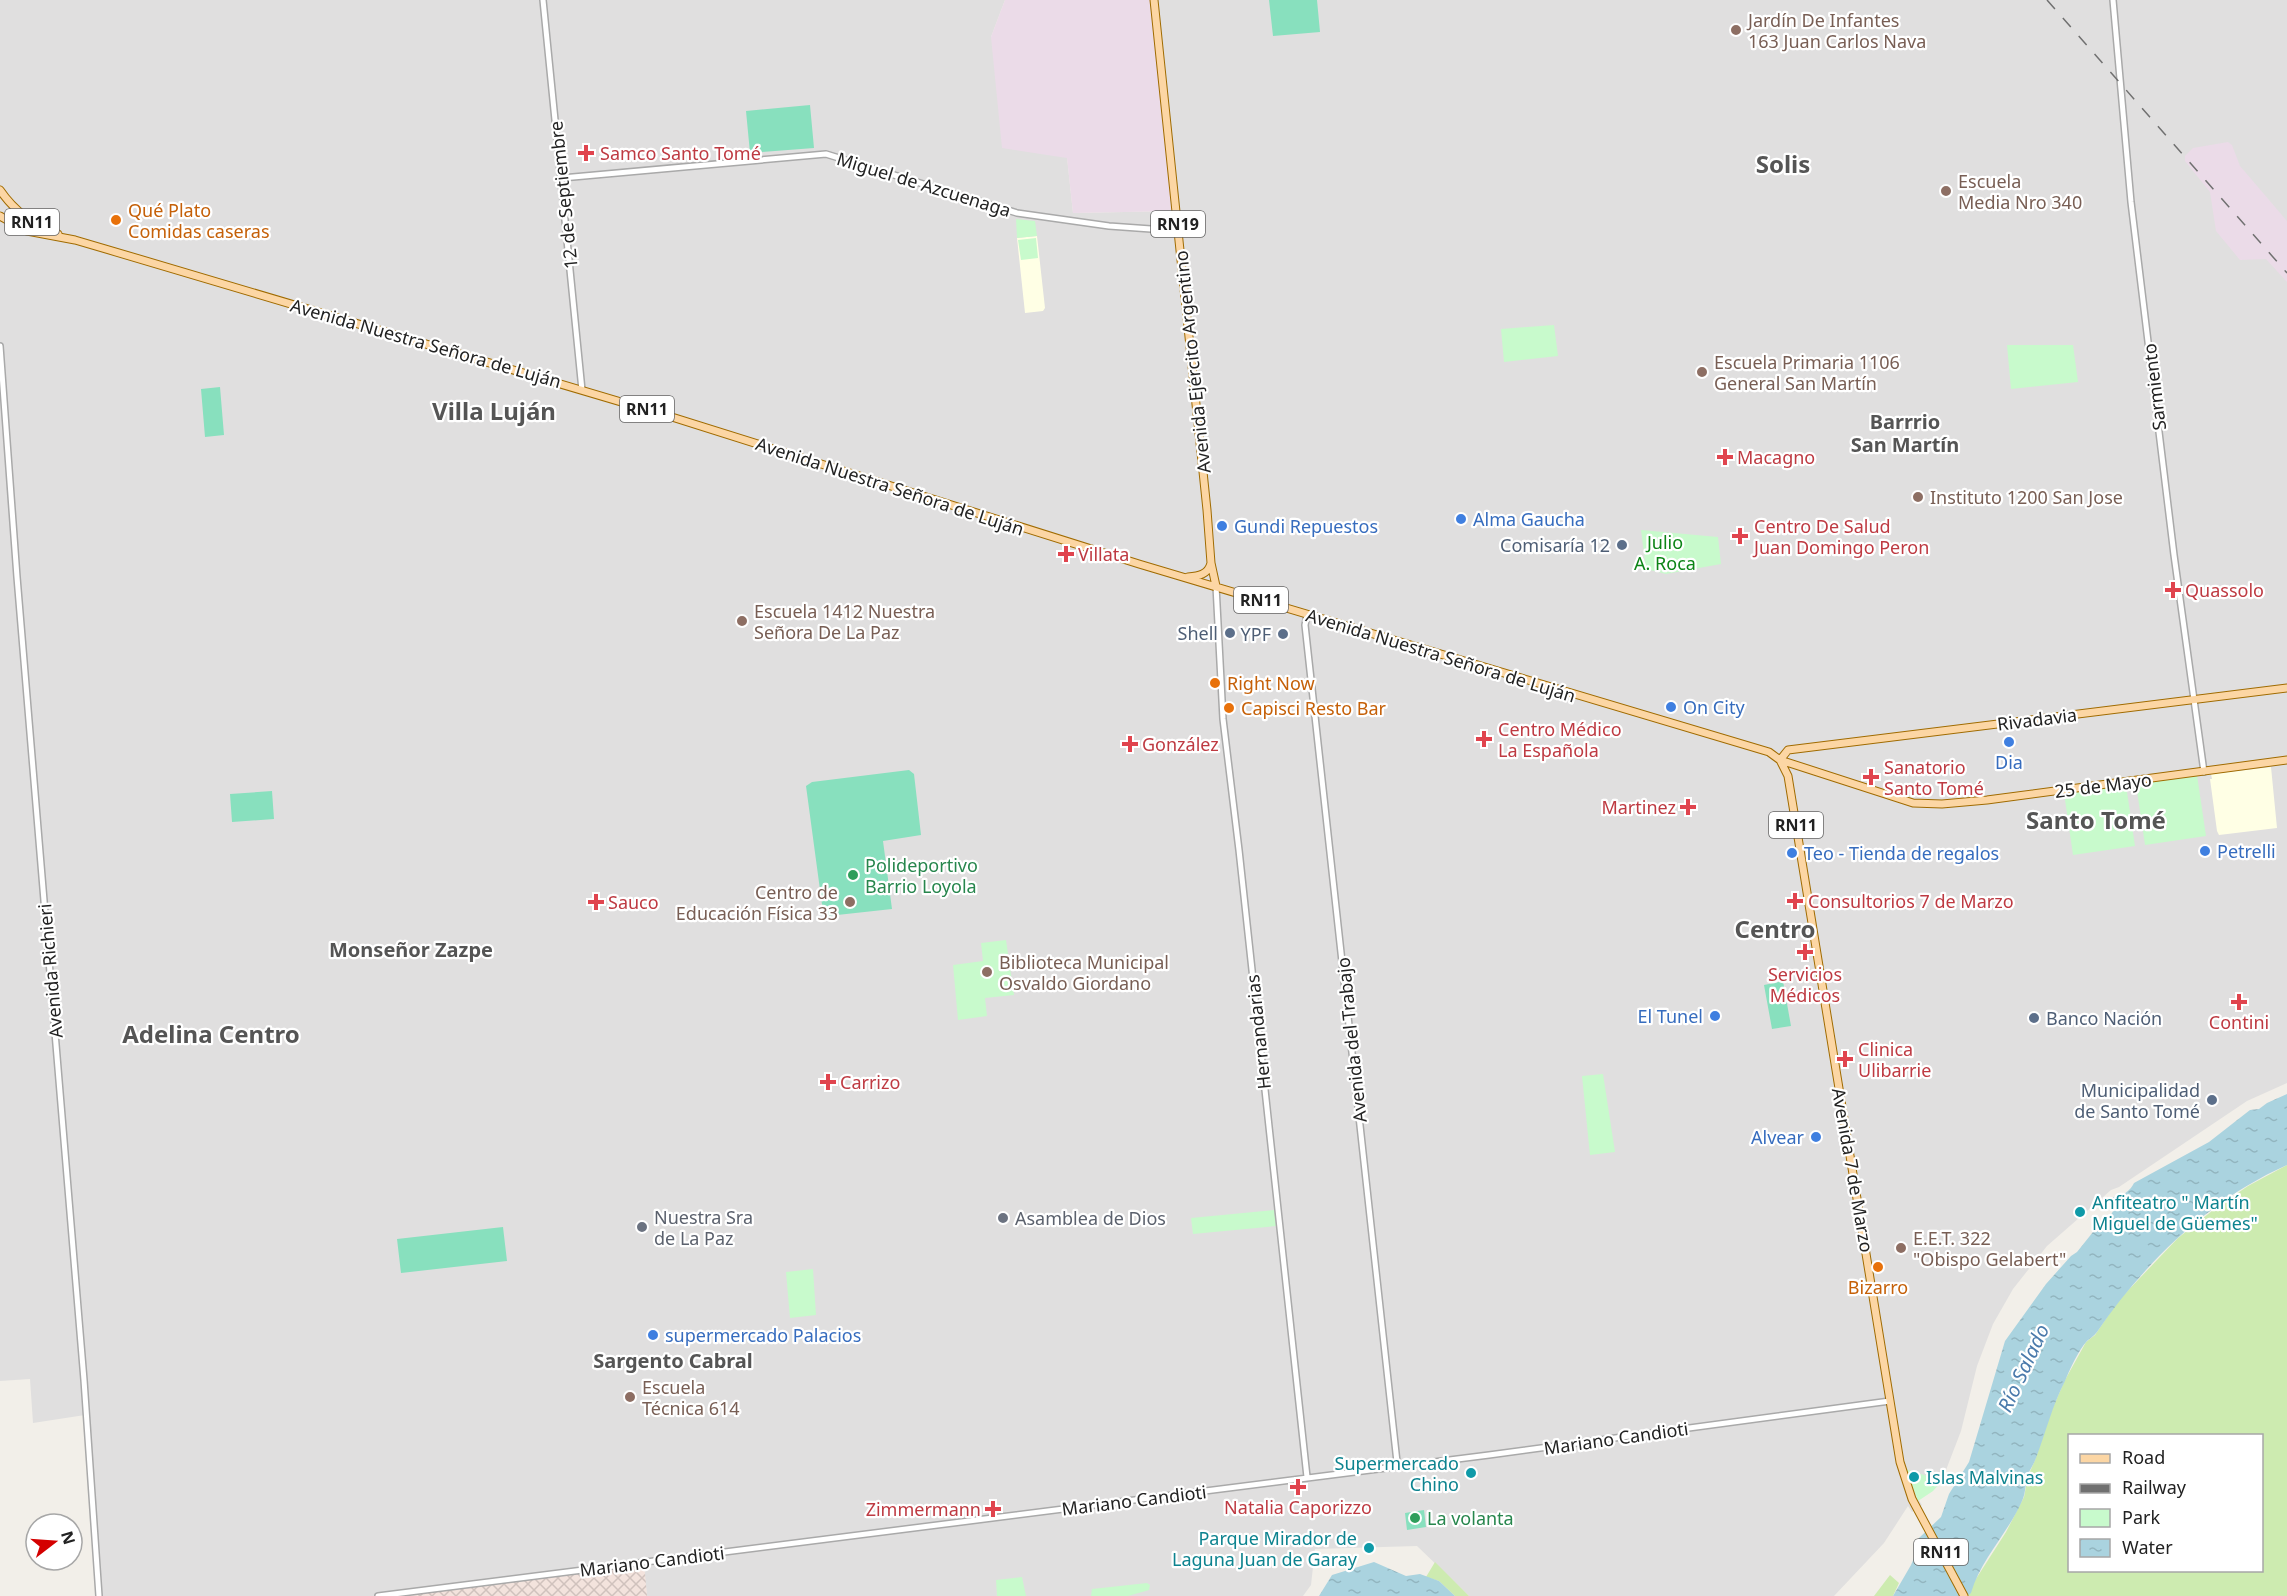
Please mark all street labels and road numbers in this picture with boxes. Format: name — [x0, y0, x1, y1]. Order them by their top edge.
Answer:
street label: 12 de Septiembre — [543, 120, 583, 270]
street label: Miguel de Azcuenaga — [834, 146, 1014, 222]
road number: RN11 — [5, 209, 59, 235]
road number: RN19 — [1151, 211, 1205, 237]
street label: Avenida Ejército Argentino — [1168, 249, 1216, 475]
street label: Avenida Nuestra Señora de Luján — [288, 293, 564, 393]
street label: Sarmiento — [2137, 342, 2171, 432]
road number: RN11 — [620, 396, 674, 422]
street label: Avenida Nuestra Señora de Luján — [753, 431, 1027, 541]
road number: RN11 — [1234, 587, 1288, 613]
street label: Avenida Nuestra Señora de Luján — [1303, 603, 1579, 707]
street label: Rivadavia — [1996, 702, 2078, 736]
street label: 25 de Mayo — [2053, 767, 2153, 803]
road number: RN11 — [1769, 812, 1823, 838]
street label: Avenida Richieri — [32, 903, 68, 1039]
street label: Avenida del Trabajo — [1330, 956, 1372, 1124]
street label: Hernandarias — [1240, 973, 1276, 1091]
street label: Avenida 7 de Marzo — [1827, 1086, 1879, 1254]
street label: Mariano Candioti — [1542, 1416, 1690, 1460]
street label: Mariano Candioti — [1060, 1479, 1208, 1521]
road number: RN11 — [1914, 1539, 1968, 1565]
street label: Mariano Candioti — [578, 1540, 726, 1582]

